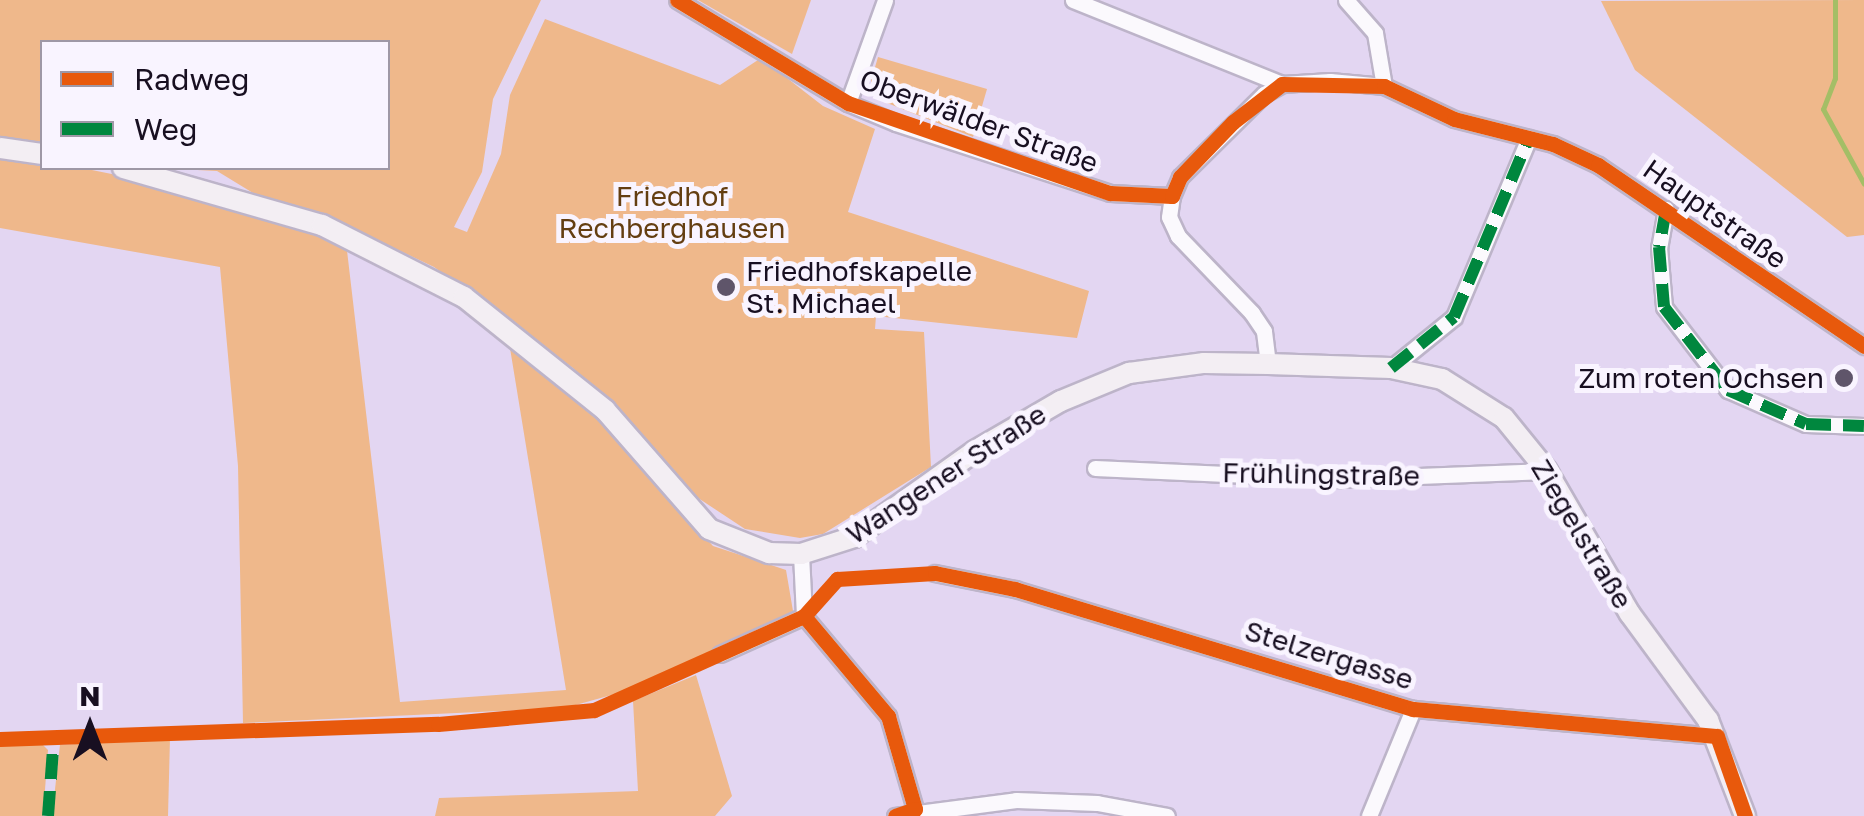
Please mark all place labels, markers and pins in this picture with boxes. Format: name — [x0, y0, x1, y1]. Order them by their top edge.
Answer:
place label: Friedhofskapelle St. Michael — [746, 254, 972, 320]
marker: Friedhofskapelle St. Michael — [715, 276, 737, 298]
place label: Zum roten Ochsen — [1578, 361, 1824, 395]
marker: Zum roten Ochsen — [1833, 367, 1855, 389]

